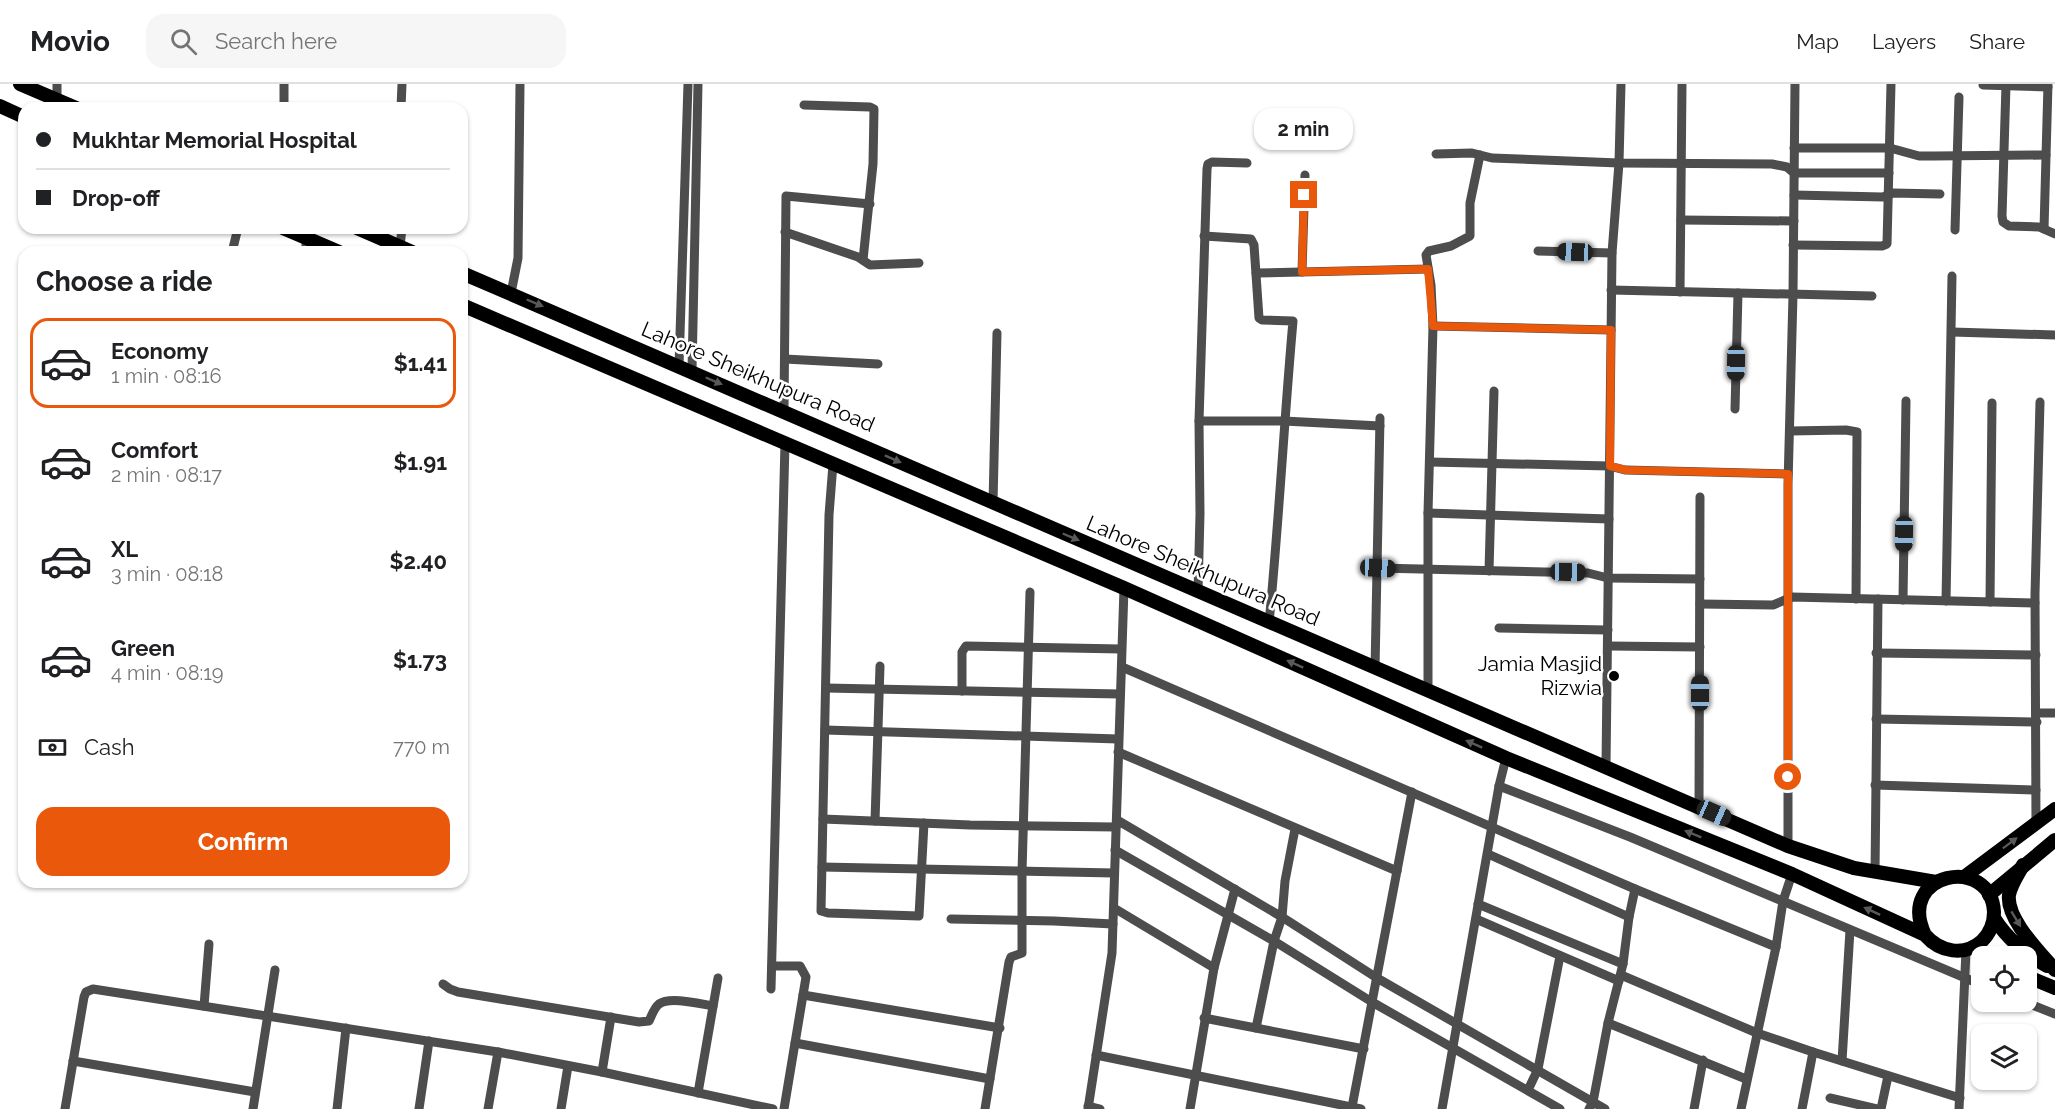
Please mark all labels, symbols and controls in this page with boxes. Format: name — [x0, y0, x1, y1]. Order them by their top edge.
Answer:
search box — [146, 14, 566, 68]
text: Movio — [30, 25, 110, 58]
icon: search — [167, 25, 200, 58]
text: Search here — [215, 28, 337, 54]
text: Map — [1796, 29, 1839, 54]
text: Layers — [1872, 29, 1936, 54]
text: Share — [1969, 29, 2025, 54]
callout: 2 min — [1254, 108, 1354, 150]
text: 2 min — [1278, 117, 1329, 141]
text: Mukhtar Memorial Hospital — [72, 127, 357, 153]
route end — [1290, 181, 1317, 208]
text: Drop-off — [72, 185, 160, 211]
car — [1557, 242, 1593, 262]
text: Choose a ride — [36, 266, 212, 297]
one-way arrow — [527, 299, 544, 308]
street label: Lahore Sheikhupura Road — [638, 316, 879, 437]
icon: car — [39, 336, 93, 390]
text: Economy — [111, 338, 209, 364]
car — [1727, 345, 1745, 381]
text: $1.41 — [394, 350, 447, 376]
text: 1 min · 08:16 — [111, 364, 222, 388]
one-way arrow — [706, 376, 723, 385]
icon: car — [39, 435, 93, 489]
text: Comfort — [111, 437, 198, 463]
text: $1.91 — [393, 449, 447, 475]
one-way arrow — [884, 454, 902, 464]
text: 2 min · 08:17 — [111, 463, 222, 487]
street label: Lahore Sheikhupura Road — [1083, 510, 1324, 631]
car — [1895, 516, 1913, 552]
one-way arrow — [1063, 532, 1081, 542]
icon: car — [39, 534, 93, 588]
text: XL — [111, 536, 138, 562]
text: $2.40 — [390, 548, 447, 574]
car — [1360, 558, 1396, 578]
text: 3 min · 08:18 — [111, 562, 223, 586]
car — [1550, 563, 1586, 581]
icon: car — [39, 633, 93, 687]
text: Green — [111, 635, 175, 661]
text: $1.73 — [393, 647, 447, 673]
place label: Jamia Masjid Rizwia — [1478, 651, 1602, 700]
one-way arrow — [1287, 660, 1304, 669]
text: 4 min · 08:19 — [111, 661, 224, 685]
marker: Jamia Masjid Rizwia — [1607, 669, 1621, 683]
car — [1691, 675, 1709, 711]
icon: cash — [36, 731, 69, 764]
text: Cash — [84, 734, 135, 760]
text: 770 m — [393, 735, 450, 759]
one-way arrow — [1465, 739, 1482, 748]
route start — [1774, 763, 1801, 790]
car — [1694, 797, 1734, 829]
button: Confirm — [36, 807, 450, 876]
one-way arrow — [1684, 829, 1702, 838]
one-way arrow — [2002, 837, 2018, 850]
one-way arrow — [1863, 906, 1880, 915]
one-way arrow — [2011, 911, 2022, 927]
map controls — [1971, 946, 2037, 1090]
button: locate — [1971, 946, 2037, 1012]
button: layers — [1971, 1024, 2037, 1090]

